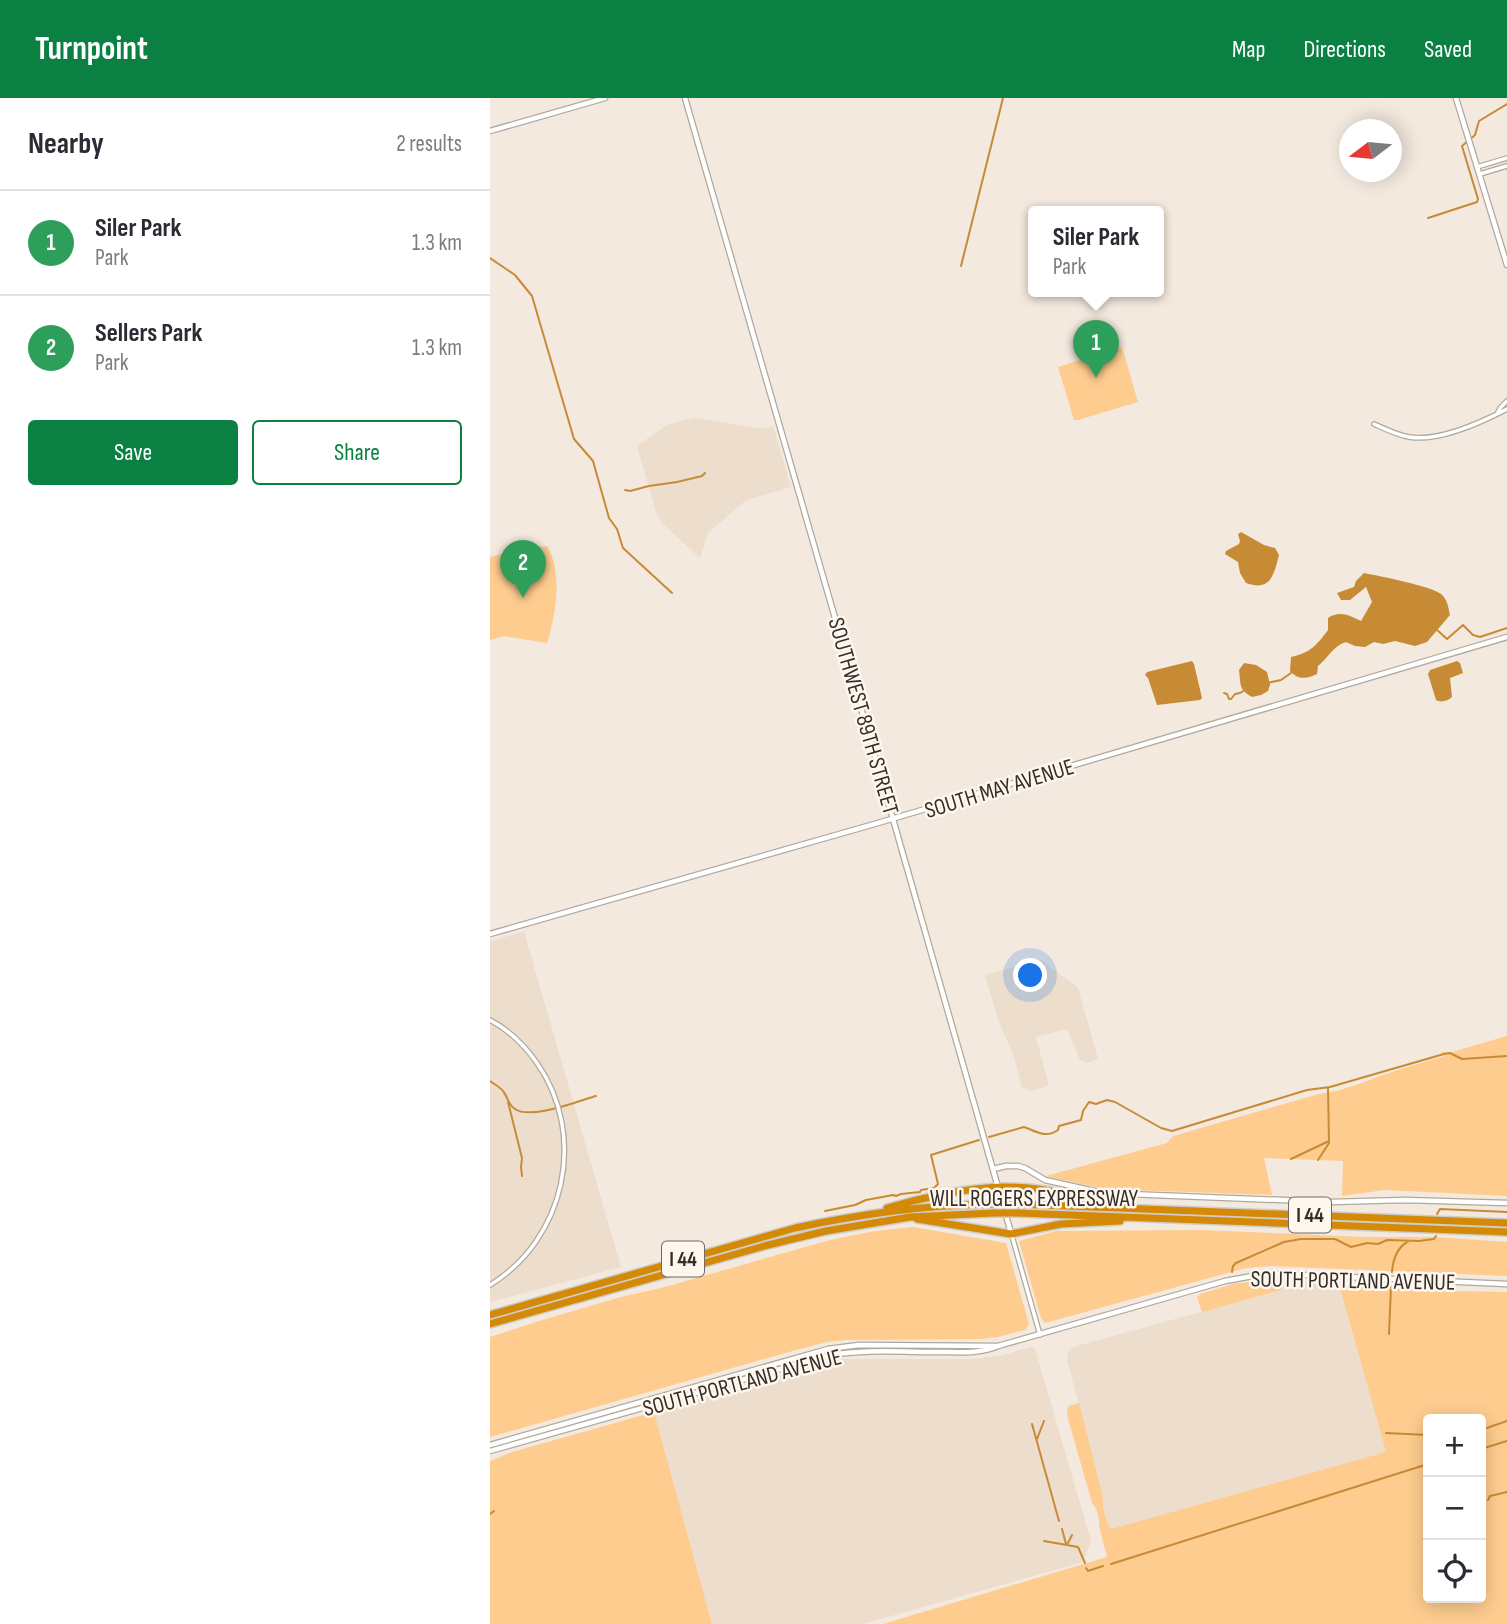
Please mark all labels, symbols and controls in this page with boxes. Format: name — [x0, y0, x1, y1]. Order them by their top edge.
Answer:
text: Turnpoint — [35, 29, 148, 69]
text: Map — [1232, 35, 1265, 64]
text: Directions — [1303, 35, 1386, 64]
text: Saved — [1424, 35, 1472, 64]
north arrow — [1339, 119, 1402, 182]
text: Nearby — [28, 126, 104, 162]
text: 2 results — [396, 130, 462, 158]
popup — [1028, 206, 1164, 297]
text: Siler Park — [95, 213, 182, 244]
text: Siler Park — [1053, 222, 1139, 253]
text: 1 — [46, 229, 56, 257]
text: 1.3 km — [412, 229, 462, 257]
text: Park — [95, 244, 129, 272]
text: Park — [1053, 253, 1086, 281]
text: Sellers Park — [95, 318, 202, 349]
pin: 1 — [1073, 320, 1119, 378]
text: 2 — [46, 334, 56, 362]
text: 1.3 km — [412, 334, 462, 362]
text: Park — [95, 349, 129, 377]
button: Save — [28, 420, 238, 485]
button: Share — [252, 420, 462, 485]
pin: 2 — [500, 540, 546, 598]
street label: SOUTHWEST 89TH STREET — [822, 615, 905, 818]
street label: SOUTH MAY AVENUE — [921, 753, 1077, 825]
your location — [1013, 958, 1047, 992]
street label: WILL ROGERS EXPRESSWAY — [930, 1185, 1139, 1213]
road number: I 44 — [1289, 1198, 1331, 1232]
road number: I 44 — [662, 1242, 704, 1276]
street label: SOUTH PORTLAND AVENUE — [1250, 1265, 1456, 1297]
street label: SOUTH PORTLAND AVENUE — [640, 1343, 845, 1423]
map controls — [1423, 1414, 1486, 1603]
button: + — [1423, 1414, 1486, 1477]
button: − — [1423, 1477, 1486, 1540]
button: locate — [1423, 1540, 1486, 1603]

